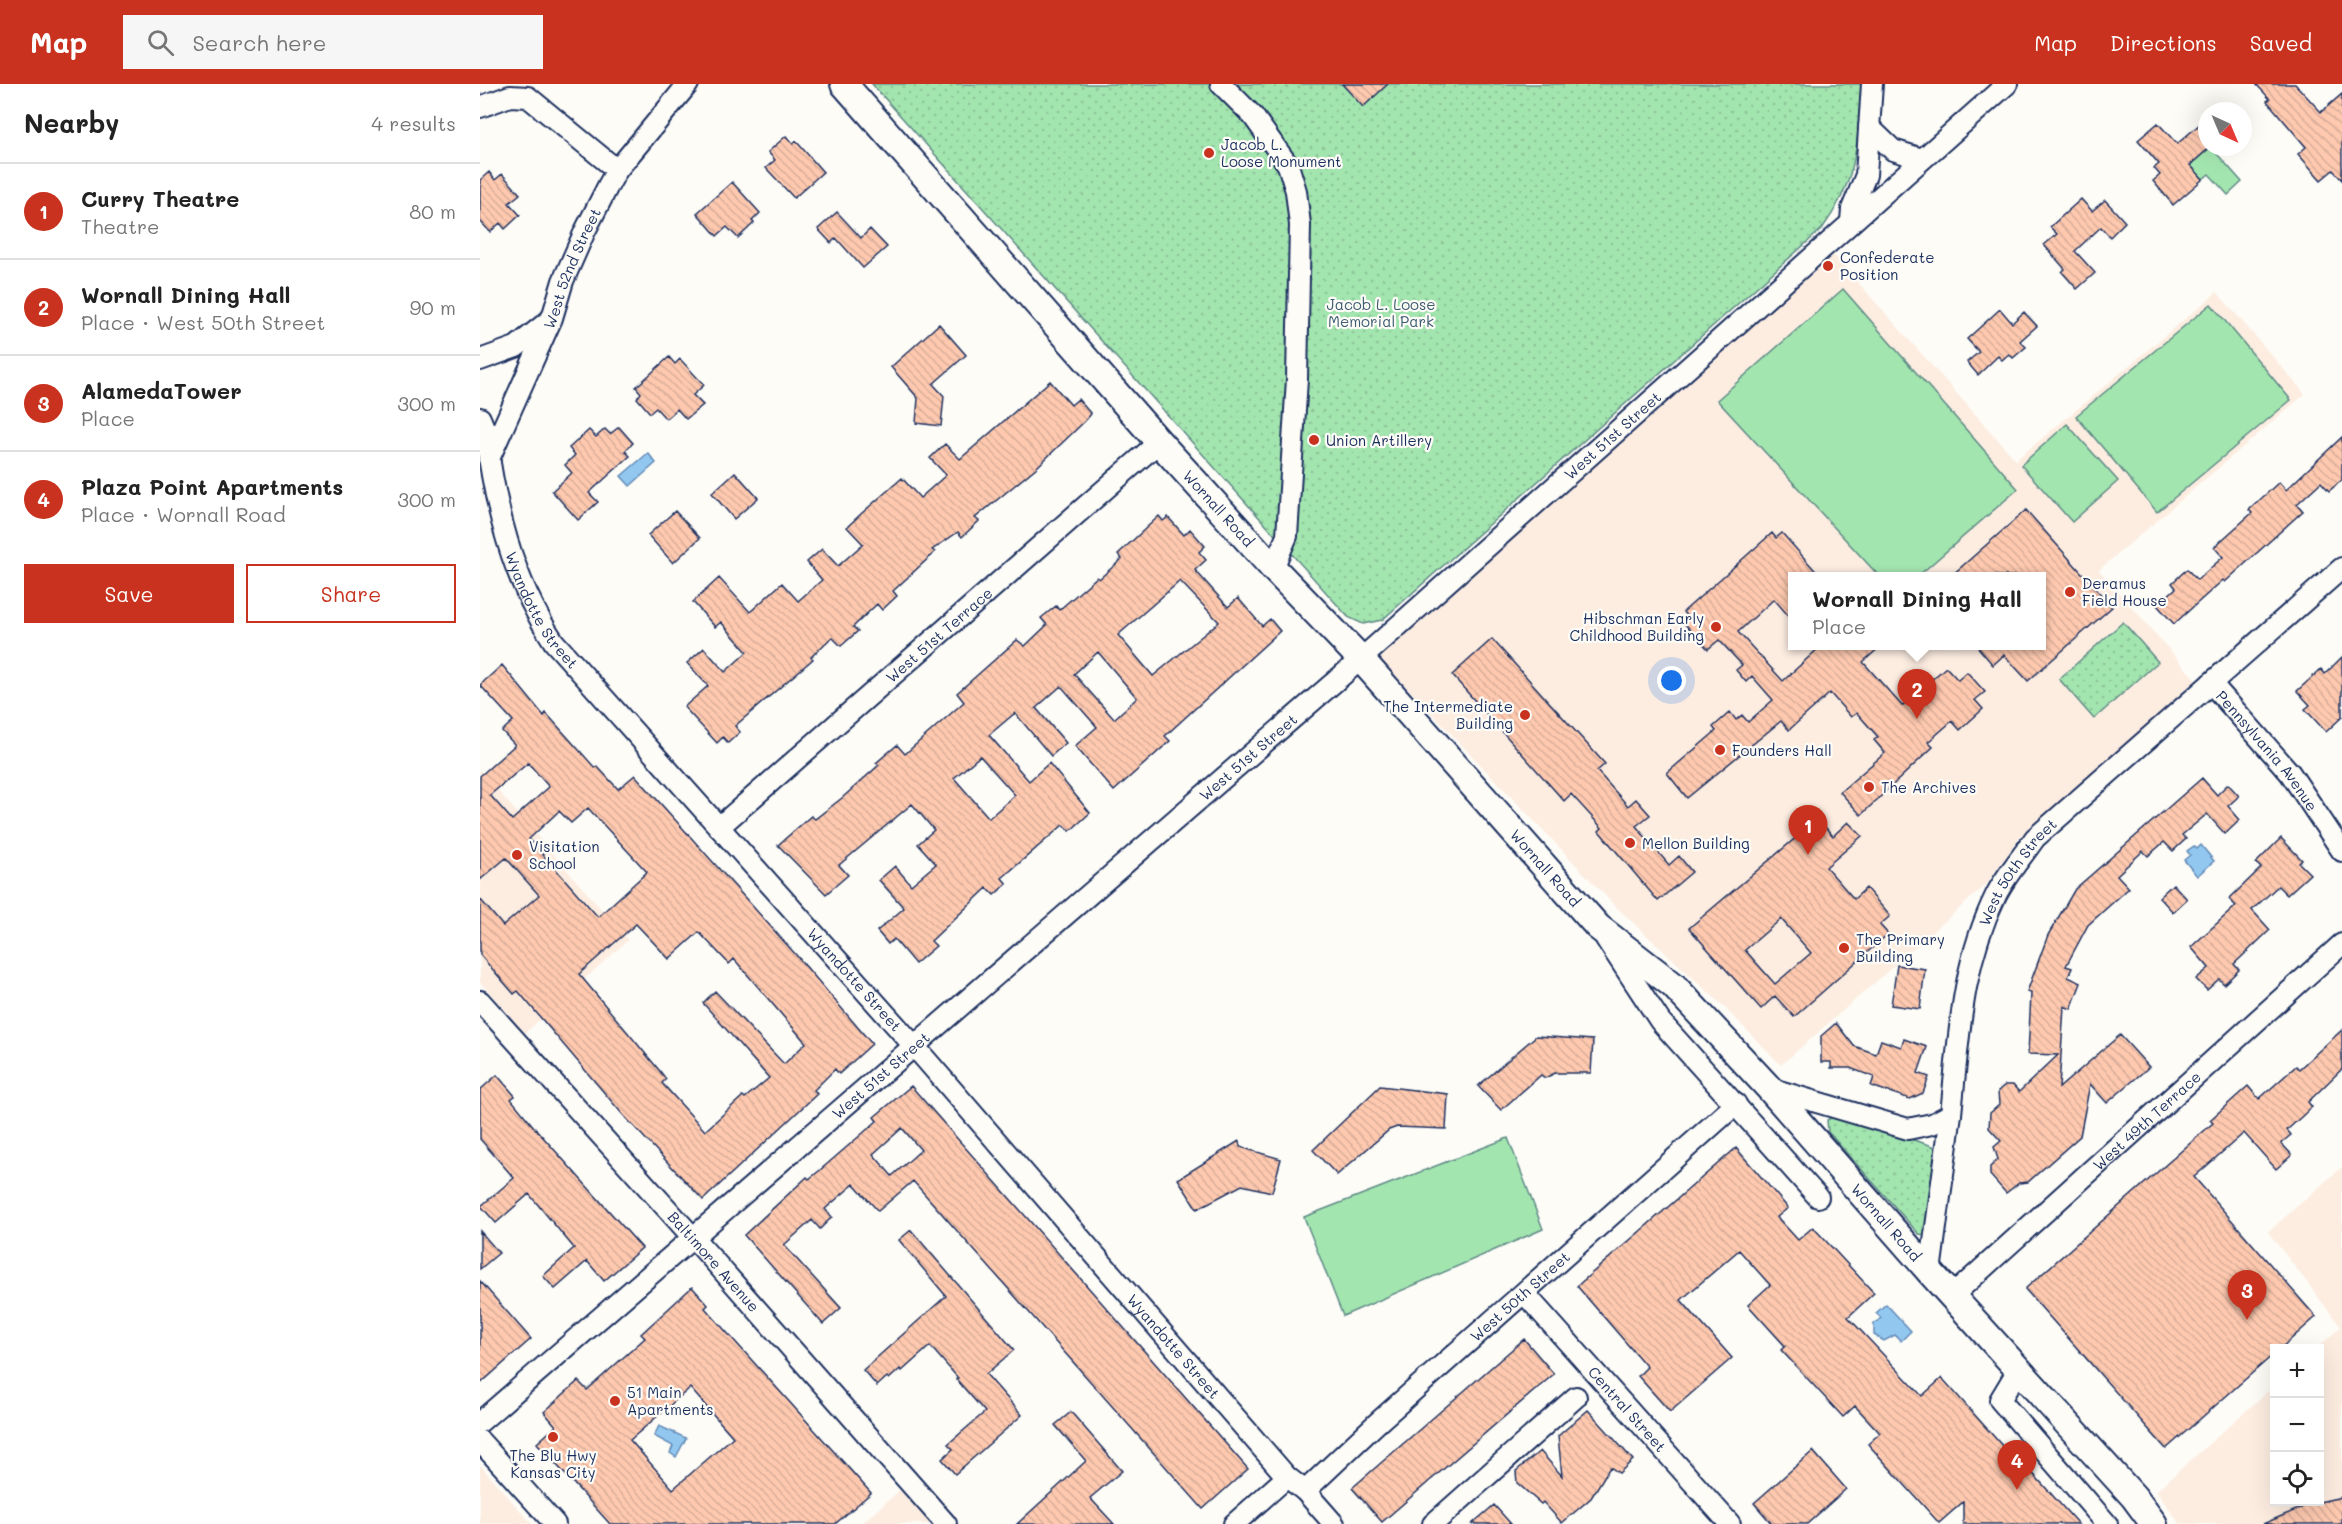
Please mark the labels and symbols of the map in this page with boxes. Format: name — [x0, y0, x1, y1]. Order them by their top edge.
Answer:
north arrow — [2198, 102, 2252, 156]
place label: Jacob L. Loose Monument — [1221, 134, 1342, 171]
marker: Jacob L. Loose Monument — [1202, 146, 1216, 160]
street label: West 52nd Street — [538, 204, 605, 332]
place label: Confederate Position — [1840, 247, 1935, 284]
marker: Confederate Position — [1821, 259, 1835, 273]
park label: Jacob L. Loose Memorial Park — [1326, 294, 1436, 331]
street label: West 51st Street — [1560, 387, 1665, 484]
place label: Union Artillery — [1326, 430, 1432, 450]
marker: Union Artillery — [1307, 433, 1321, 447]
street label: Wornall Road — [1179, 465, 1259, 551]
street label: Wyandotte Street — [501, 549, 583, 673]
place label: Deramus Field House — [2082, 573, 2167, 610]
street label: West 51st Terrace — [881, 583, 996, 687]
marker: Deramus Field House — [2063, 585, 2077, 599]
place label: Hibschman Early Childhood Building — [1569, 608, 1704, 645]
marker: Hibschman Early Childhood Building — [1709, 620, 1723, 634]
your location — [1657, 666, 1686, 695]
pin: 2 — [1898, 670, 1936, 719]
street label: Pennsylvania Avenue — [2212, 686, 2322, 815]
place label: The Intermediate Building — [1383, 696, 1513, 733]
marker: The Intermediate Building — [1518, 708, 1532, 722]
street label: West 51st Street — [1195, 709, 1301, 805]
place label: Founders Hall — [1732, 740, 1832, 760]
marker: Founders Hall — [1713, 743, 1727, 757]
place label: The Archives — [1881, 777, 1976, 797]
marker: The Archives — [1862, 780, 1876, 794]
pin: 1 — [1788, 806, 1828, 855]
street label: West 50th Street — [1974, 814, 2061, 928]
street label: Wornall Road — [1506, 825, 1585, 911]
place label: Mellon Building — [1642, 833, 1750, 853]
place label: Visitation School — [529, 836, 599, 873]
marker: Mellon Building — [1623, 836, 1637, 850]
marker: Visitation School — [510, 848, 524, 862]
street label: Wyandotte Street — [803, 923, 906, 1035]
place label: The Primary Building — [1856, 929, 1945, 966]
marker: The Primary Building — [1837, 941, 1851, 955]
street label: West 51st Street — [828, 1027, 934, 1123]
street label: West 49th Terrace — [2088, 1066, 2205, 1174]
street label: Wornall Road — [1847, 1179, 1926, 1265]
street label: Baltimore Avenue — [664, 1207, 764, 1316]
street label: West 50th Street — [1466, 1247, 1574, 1346]
pin: 3 — [2228, 1270, 2266, 1320]
street label: Wyandotte Street — [1123, 1290, 1225, 1403]
street label: Central Street — [1584, 1362, 1671, 1456]
place label: 51 Main Apartments — [627, 1382, 714, 1419]
marker: 51 Main Apartments — [608, 1394, 622, 1408]
marker: The Blu Hwy Kansas City — [546, 1430, 560, 1444]
pin: 4 — [1998, 1440, 2036, 1490]
place label: The Blu Hwy Kansas City — [509, 1445, 597, 1482]

